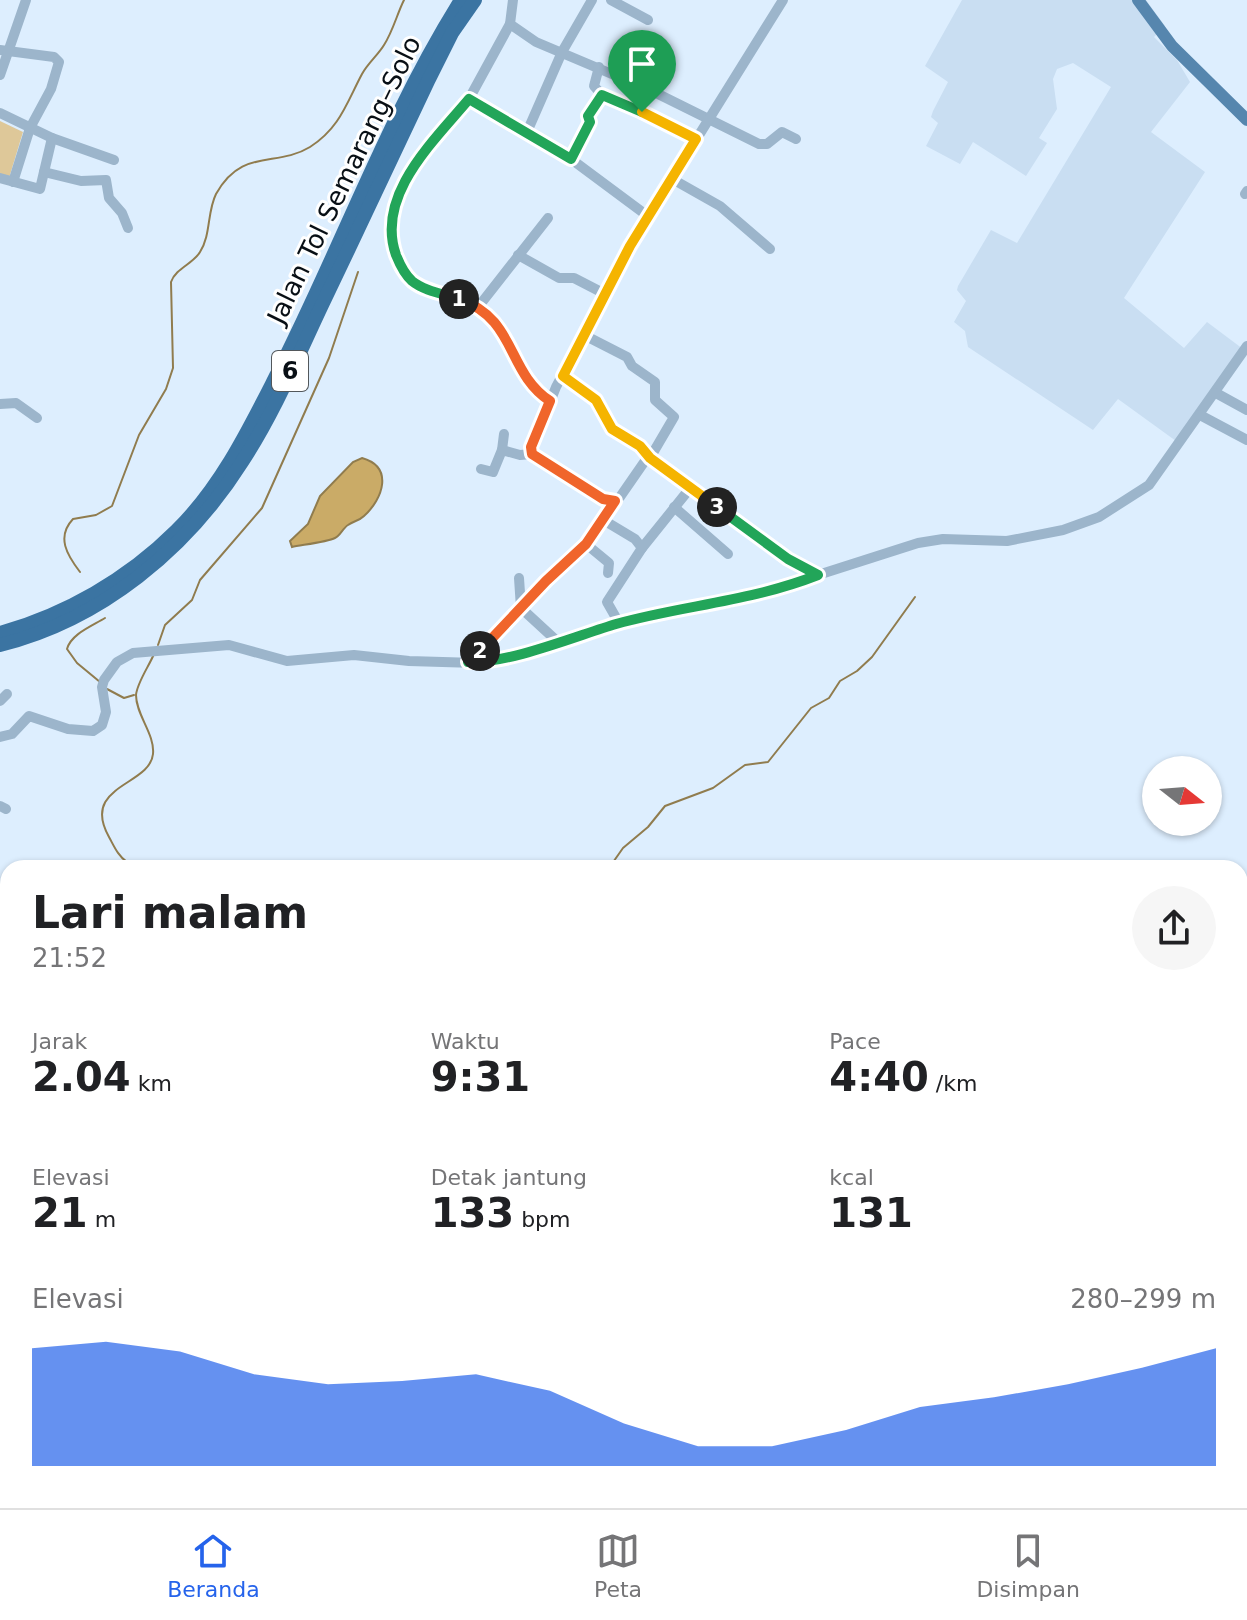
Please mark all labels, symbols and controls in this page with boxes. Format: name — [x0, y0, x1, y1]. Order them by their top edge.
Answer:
pin — [608, 30, 676, 112]
street label: Jalan Tol Semarang–Solo — [260, 31, 427, 331]
icon: arrive — [620, 42, 664, 86]
pin: 1 — [439, 279, 479, 319]
text: 1 — [451, 286, 467, 311]
road number: 6 — [272, 351, 308, 391]
pin: 3 — [697, 487, 737, 527]
text: 3 — [709, 494, 725, 519]
pin: 2 — [460, 631, 500, 671]
text: 2 — [472, 638, 488, 663]
north arrow — [1142, 756, 1222, 836]
map controls — [1142, 756, 1222, 836]
button: share — [1132, 886, 1216, 970]
text: Lari malam — [32, 887, 308, 938]
text: 21:52 — [32, 943, 107, 973]
text: Jarak — [32, 1029, 87, 1054]
text: Waktu — [431, 1029, 500, 1054]
text: Pace — [829, 1029, 881, 1054]
text: 2.04 — [32, 1054, 131, 1100]
text: 9:31 — [431, 1054, 530, 1100]
text: 4:40 — [829, 1054, 929, 1100]
text: km — [131, 1071, 172, 1096]
text: /km — [929, 1071, 977, 1096]
text: Elevasi — [32, 1165, 110, 1190]
text: Detak jantung — [431, 1165, 587, 1190]
text: kcal — [829, 1165, 874, 1190]
text: 21 — [32, 1190, 88, 1236]
text: 133 — [431, 1190, 514, 1236]
text: 131 — [829, 1190, 913, 1236]
text: m — [88, 1207, 116, 1232]
text: bpm — [514, 1207, 571, 1232]
text: Elevasi — [32, 1284, 124, 1314]
text: 280–299 m — [1070, 1284, 1216, 1314]
tab: Beranda — [167, 1529, 260, 1602]
tab: Peta — [594, 1529, 642, 1602]
tab: Disimpan — [976, 1529, 1080, 1602]

